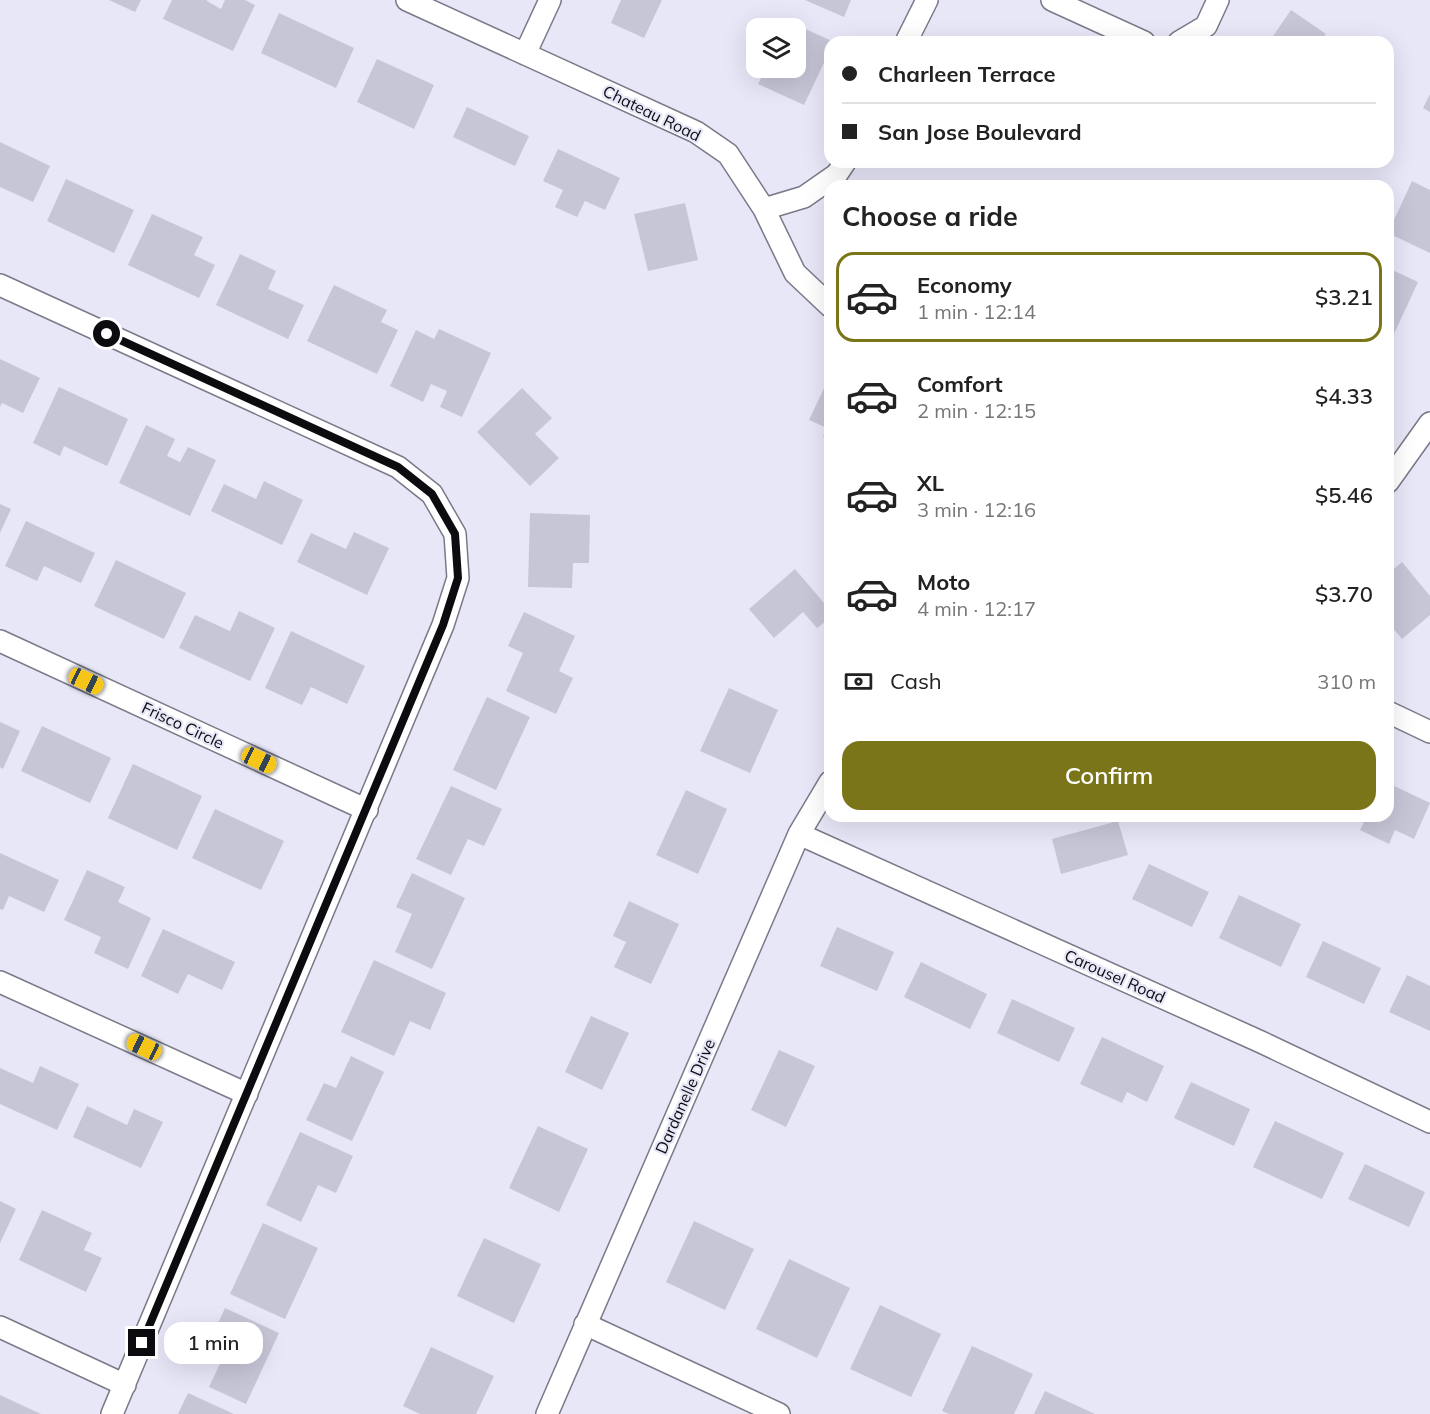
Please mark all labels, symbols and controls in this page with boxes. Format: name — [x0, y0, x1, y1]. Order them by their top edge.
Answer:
map controls — [746, 18, 806, 78]
button: layers — [746, 18, 806, 78]
text: Charleen Terrace — [878, 60, 1055, 88]
street label: Chateau Road — [600, 81, 704, 145]
text: San Jose Boulevard — [878, 118, 1082, 146]
text: Choose a ride — [842, 199, 1018, 233]
icon: car — [845, 270, 899, 324]
text: Economy — [917, 271, 1012, 299]
text: $3.21 — [1315, 283, 1373, 311]
text: 1 min · 12:14 — [917, 299, 1036, 324]
route start — [93, 320, 120, 347]
icon: car — [845, 369, 899, 423]
text: Comfort — [917, 370, 1003, 398]
text: $4.33 — [1315, 382, 1373, 410]
text: 2 min · 12:15 — [917, 398, 1036, 423]
icon: car — [845, 468, 899, 522]
text: XL — [917, 469, 944, 497]
text: $5.46 — [1315, 481, 1373, 509]
text: 3 min · 12:16 — [917, 497, 1036, 522]
icon: car — [845, 567, 899, 621]
text: Moto — [917, 568, 970, 596]
text: $3.70 — [1315, 580, 1373, 608]
text: 4 min · 12:17 — [917, 596, 1036, 621]
car — [66, 665, 106, 697]
icon: cash — [842, 665, 875, 698]
text: Cash — [890, 667, 942, 695]
text: 310 m — [1317, 669, 1376, 694]
street label: Frisco Circle — [139, 697, 227, 753]
button: Confirm — [842, 741, 1376, 810]
car — [239, 744, 279, 776]
street label: Carousel Road — [1062, 945, 1168, 1007]
car — [124, 1031, 164, 1063]
street label: Dardanelle Drive — [651, 1035, 719, 1157]
callout: 1 min — [163, 1322, 262, 1364]
route end — [128, 1329, 155, 1356]
text: 1 min — [188, 1330, 239, 1355]

